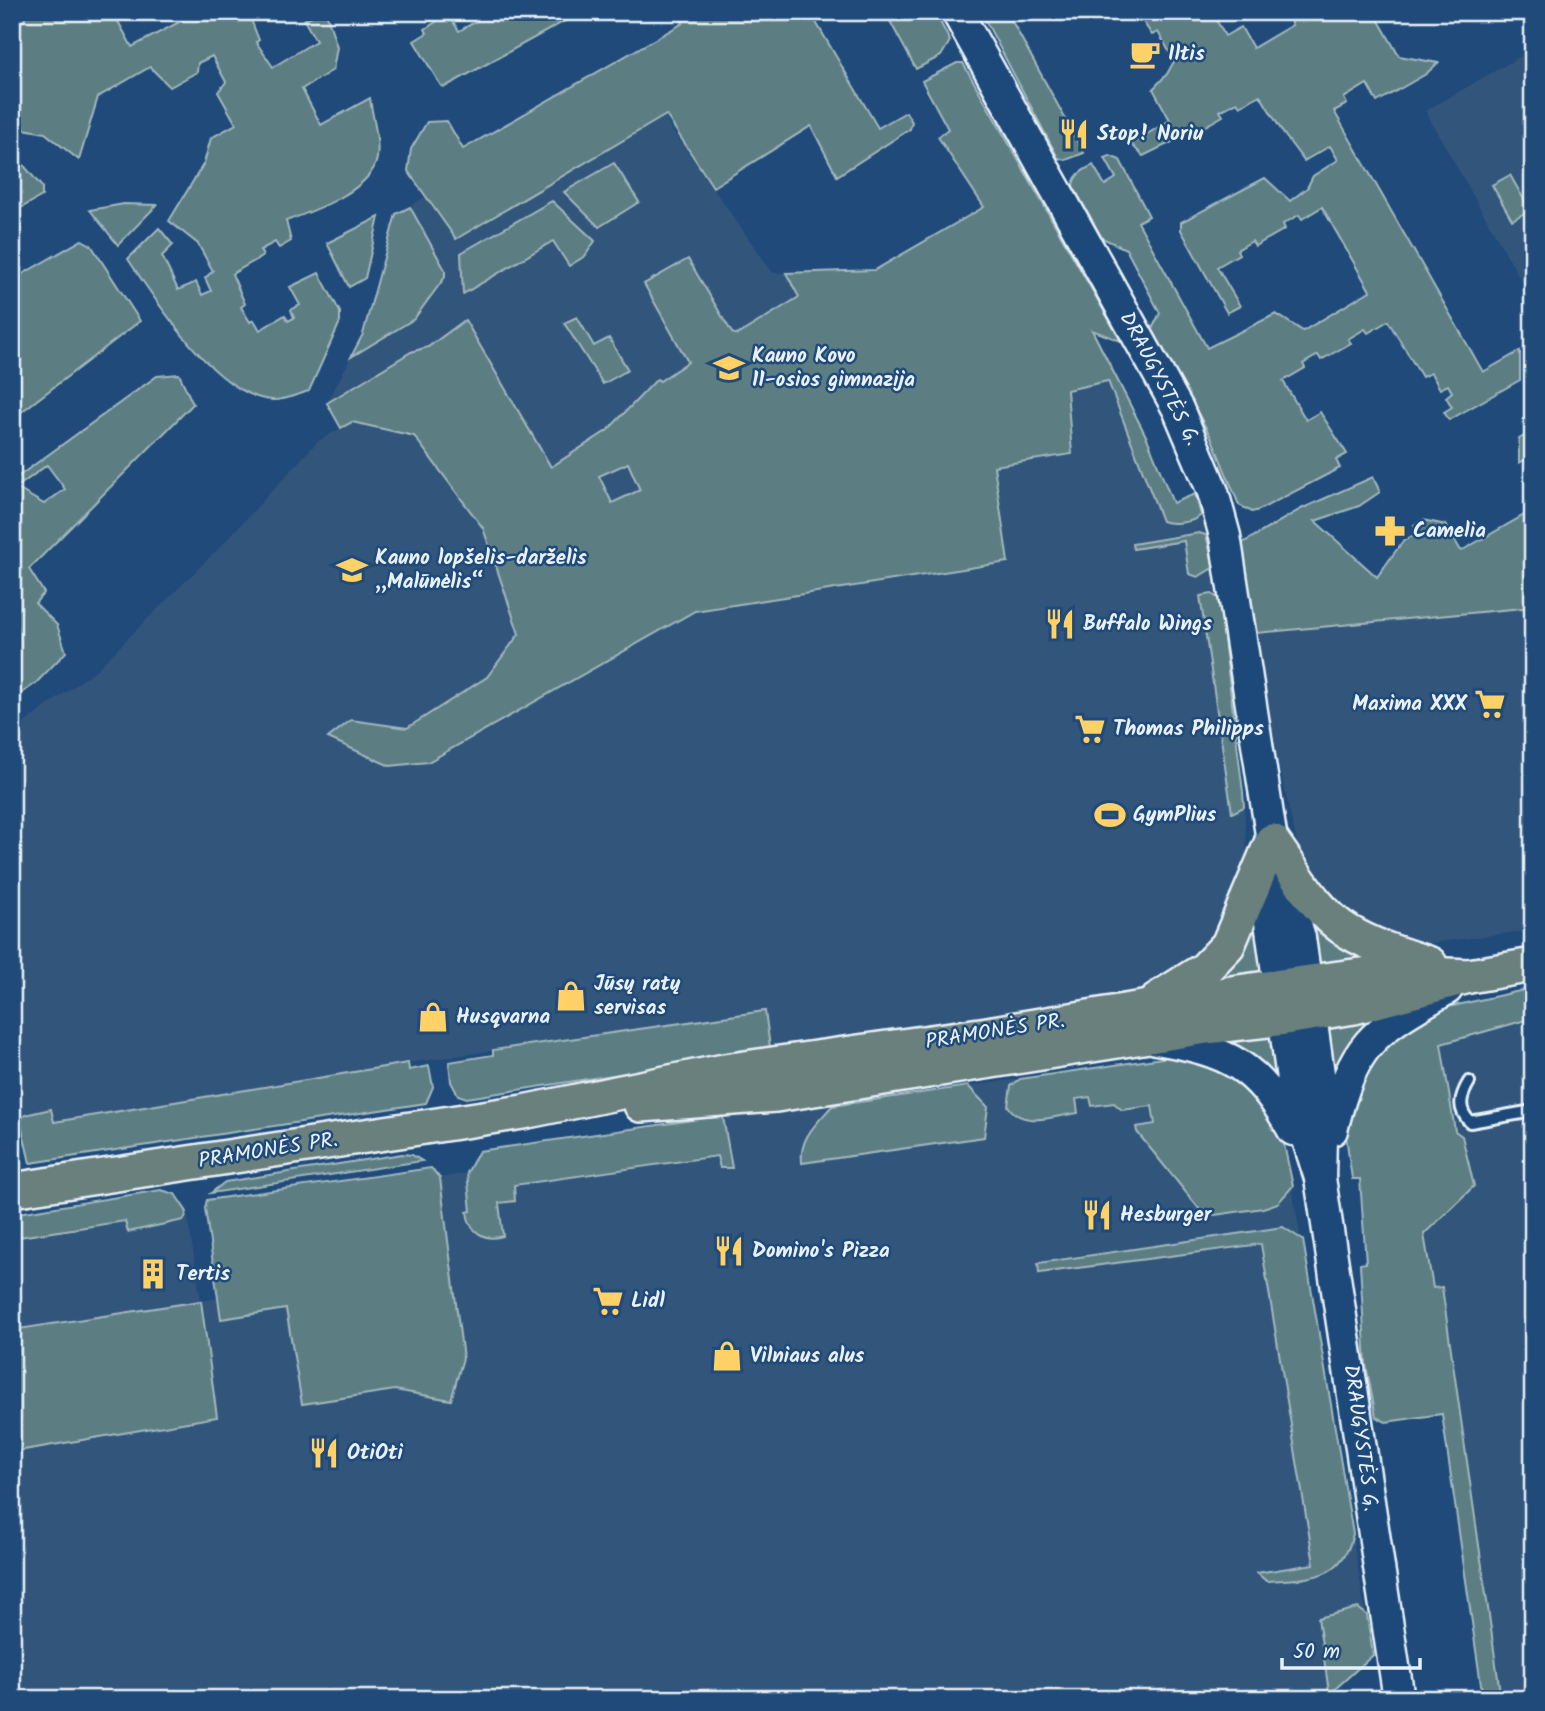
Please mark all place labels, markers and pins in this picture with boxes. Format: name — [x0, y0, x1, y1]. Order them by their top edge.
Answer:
cafe icon: Iltis — [1128, 37, 1162, 71]
place label: Iltis — [1168, 38, 1205, 71]
restaurant icon: Stop! Noriu — [1057, 117, 1091, 151]
place label: Stop! Noriu — [1097, 118, 1204, 151]
place label: Kauno Kovo 11-osios gimnazija — [752, 340, 915, 397]
school or university icon: Kauno Kovo 11-osios gimnazija — [712, 351, 746, 385]
pharmacy icon: Camelia — [1373, 514, 1407, 548]
place label: Camelia — [1413, 515, 1486, 548]
place label: Kauno lopšelis-darželis „Malūnėlis“ — [375, 542, 587, 599]
school or university icon: Kauno lopšelis-darželis „Malūnėlis“ — [335, 553, 369, 587]
restaurant icon: Buffalo Wings — [1043, 607, 1077, 641]
place label: Buffalo Wings — [1083, 608, 1212, 641]
supermarket icon: Maxima XXX — [1473, 687, 1507, 721]
place label: Maxima XXX — [1352, 688, 1468, 721]
supermarket icon: Thomas Philipps — [1073, 712, 1107, 746]
place label: Thomas Philipps — [1113, 713, 1264, 746]
sports icon: GymPlius — [1093, 798, 1127, 832]
place label: GymPlius — [1133, 799, 1216, 832]
place label: Jūsų ratų servisas — [594, 968, 681, 1025]
shop icon: Jūsų ratų servisas — [554, 979, 588, 1013]
shop icon: Husqvarna — [416, 1000, 450, 1034]
place label: Husqvarna — [456, 1001, 550, 1034]
restaurant icon: Hesburger — [1080, 1198, 1114, 1232]
place label: Hesburger — [1120, 1199, 1213, 1232]
restaurant icon: Domino's Pizza — [712, 1234, 746, 1268]
place label: Domino's Pizza — [752, 1235, 890, 1268]
building icon: Tertis — [136, 1257, 170, 1291]
place label: Tertis — [176, 1258, 230, 1291]
supermarket icon: Lidl — [591, 1284, 625, 1318]
place label: Lidl — [631, 1285, 665, 1318]
shop icon: Vilniaus alus — [710, 1339, 744, 1373]
place label: Vilniaus alus — [750, 1340, 865, 1373]
restaurant icon: OtiOti — [307, 1436, 341, 1470]
place label: OtiOti — [347, 1437, 403, 1470]

